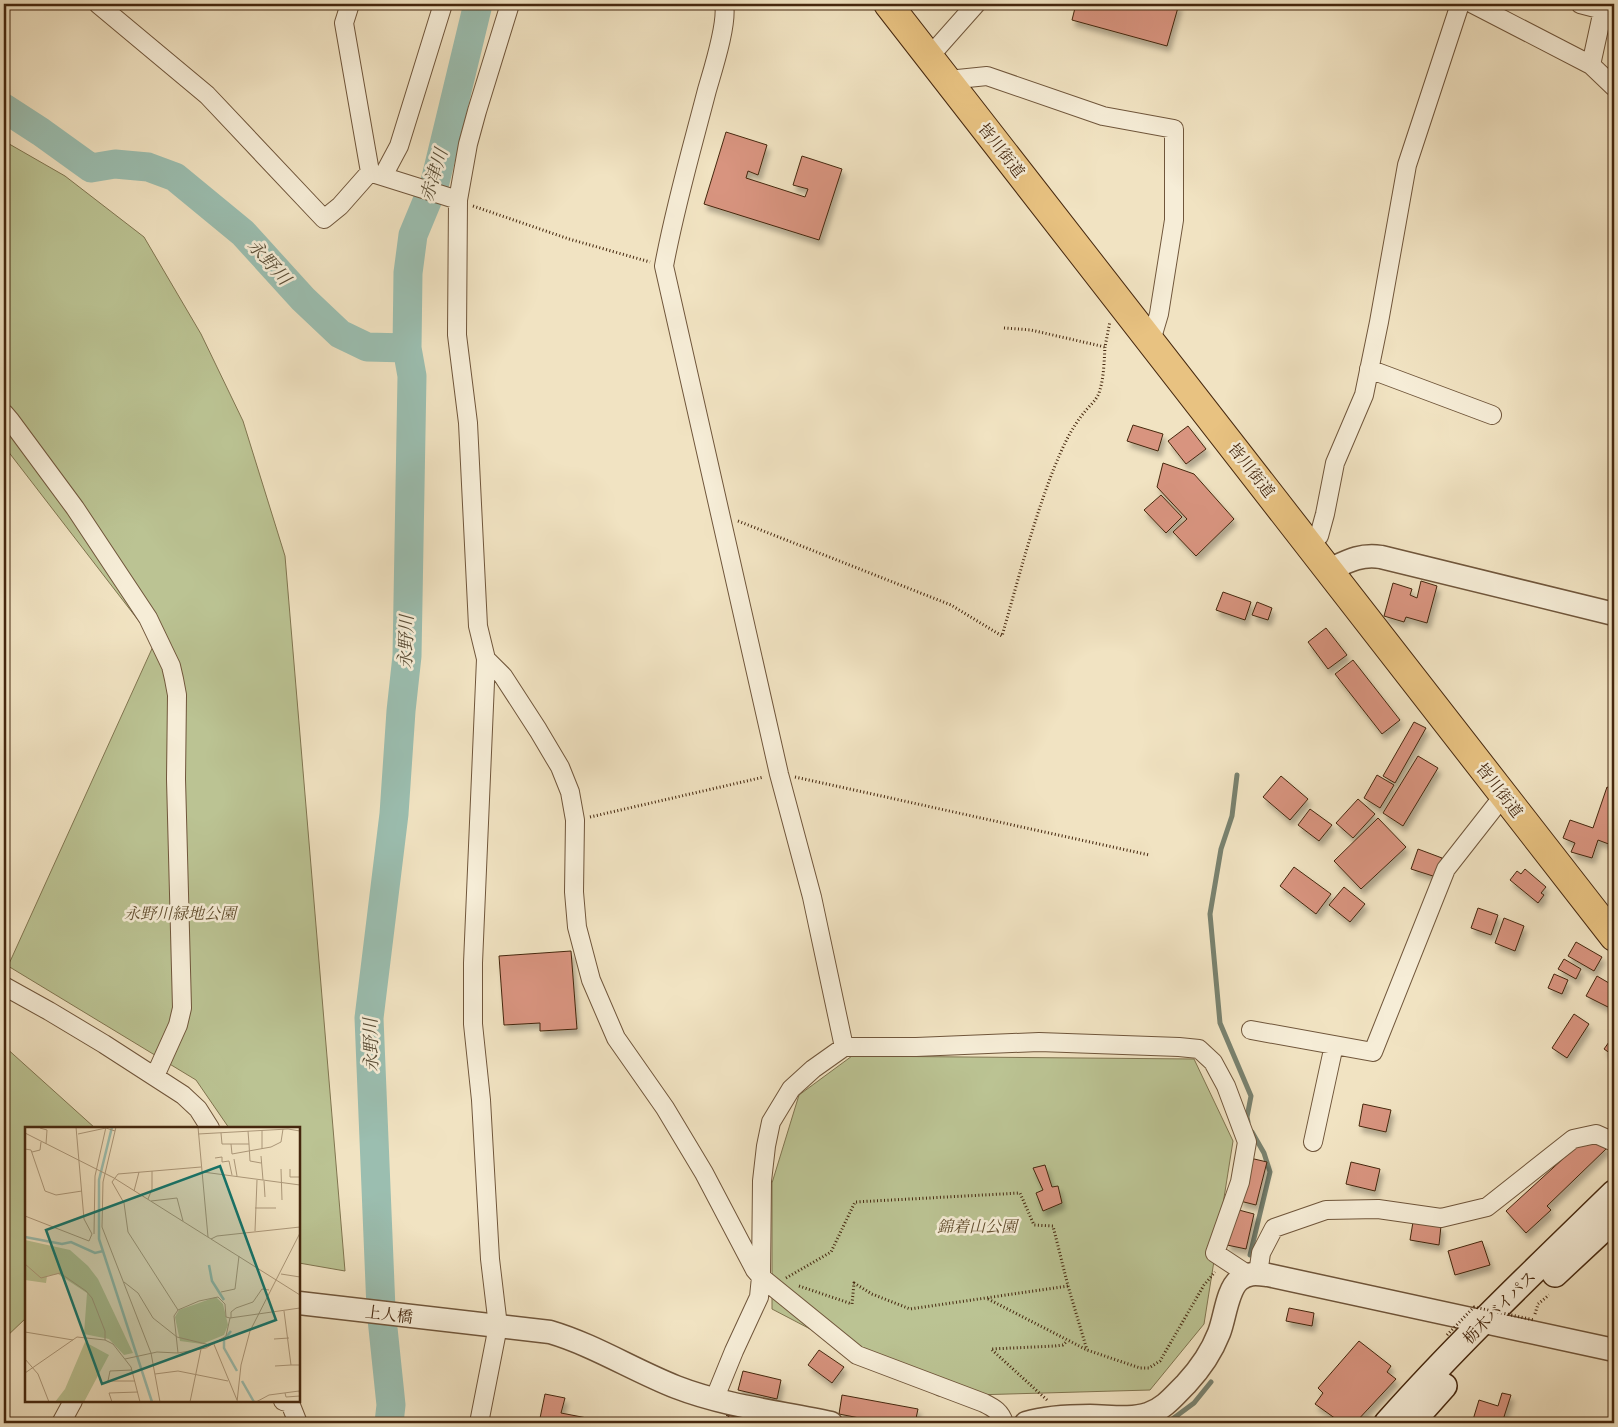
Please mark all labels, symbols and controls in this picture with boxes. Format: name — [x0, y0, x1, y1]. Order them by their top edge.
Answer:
street label: 皆川街道 — [973, 117, 1031, 183]
water label: 赤津川 — [413, 143, 455, 205]
water label: 永野川 — [241, 233, 299, 292]
street label: 皆川街道 — [1223, 437, 1281, 503]
water label: 永野川 — [391, 613, 420, 669]
street label: 皆川街道 — [1471, 757, 1529, 823]
park label: 永野川緑地公園 — [124, 901, 239, 925]
water label: 永野川 — [356, 1016, 384, 1072]
inset map — [25, 1127, 300, 1402]
park label: 錦着山公園 — [937, 1214, 1020, 1238]
street label: 栃木バイパス — [1457, 1265, 1541, 1349]
street label: 上人橋 — [364, 1299, 414, 1329]

